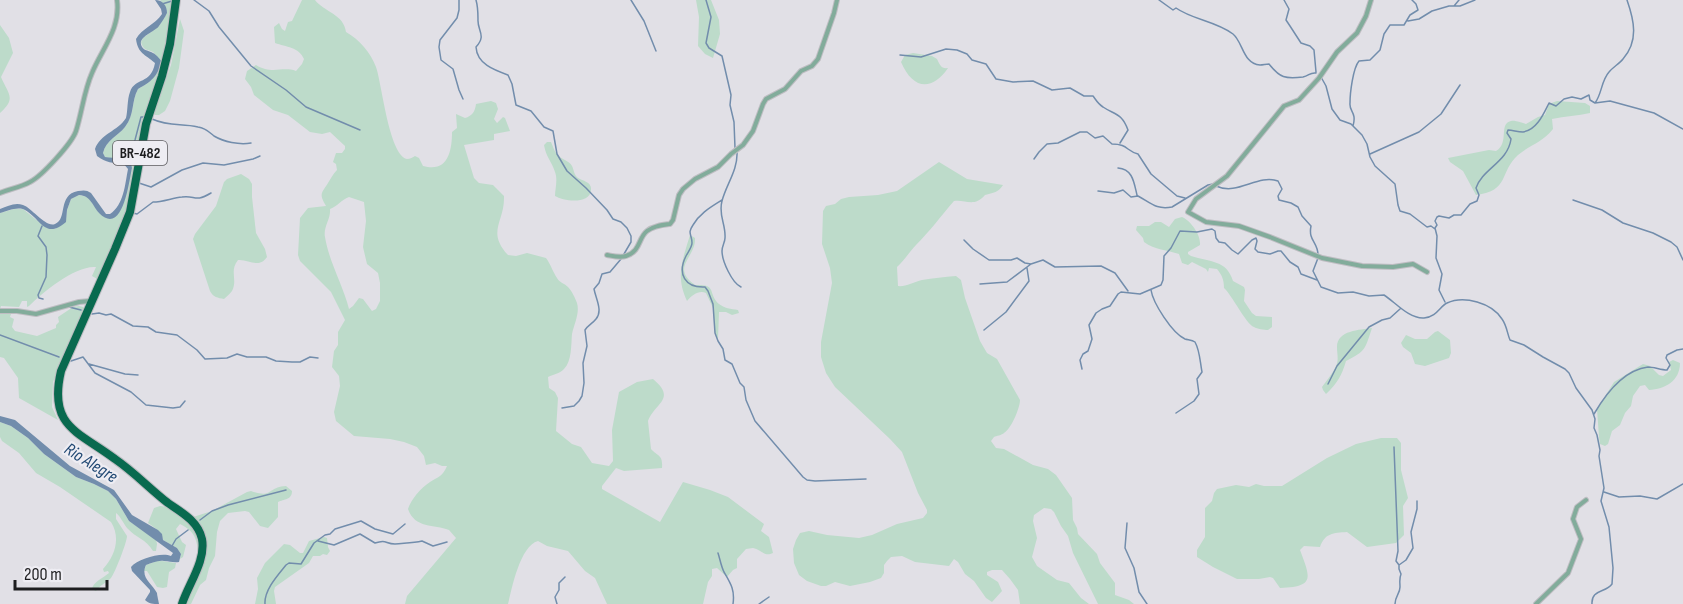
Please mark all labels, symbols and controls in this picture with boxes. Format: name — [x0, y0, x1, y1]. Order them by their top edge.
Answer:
road number: BR-482 — [113, 141, 167, 165]
water label: Rio Alegre — [61, 439, 121, 487]
scale bar — [15, 553, 106, 591]
text: 200 m — [24, 564, 62, 585]

